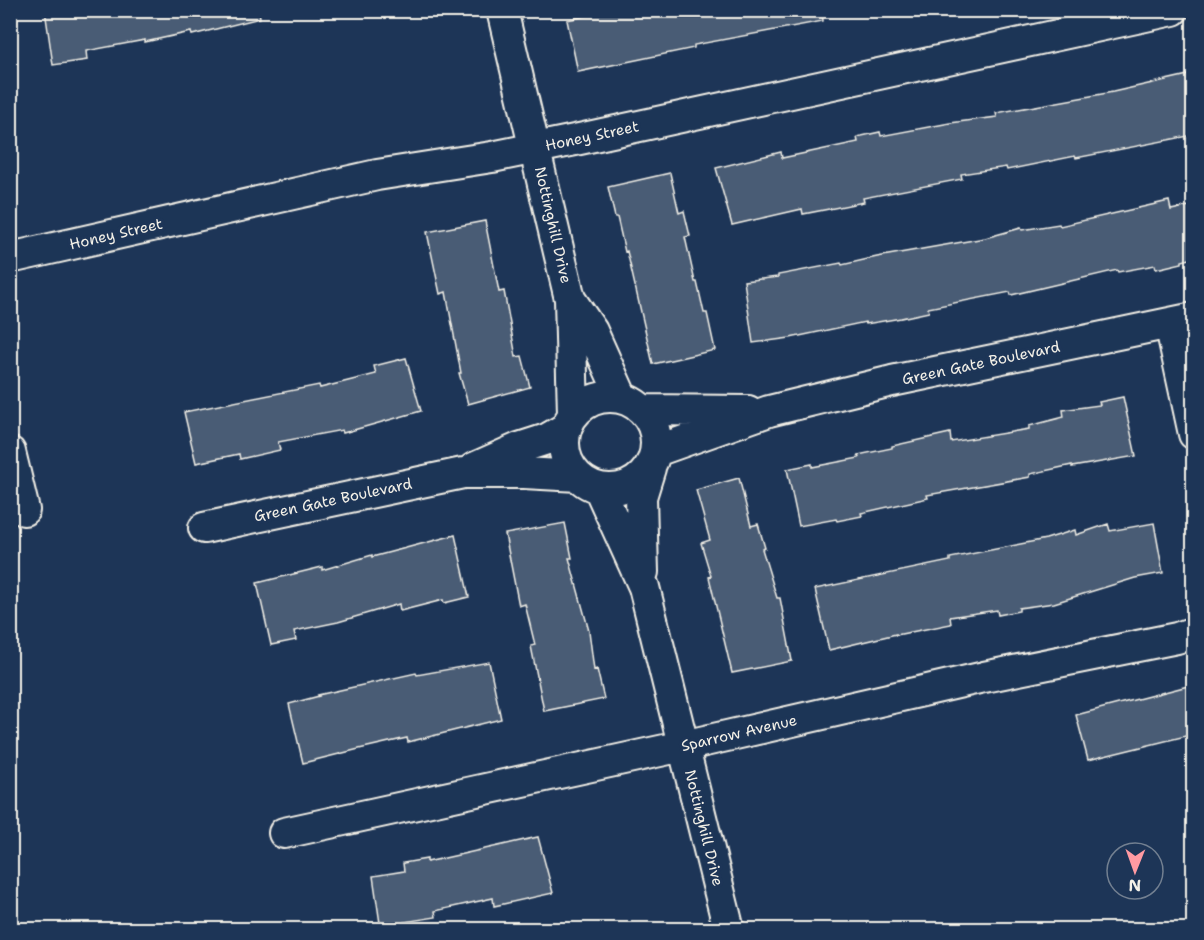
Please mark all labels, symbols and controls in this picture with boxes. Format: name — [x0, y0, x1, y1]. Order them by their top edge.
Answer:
street label: Honey Street — [543, 116, 641, 156]
street label: Nottinghill Drive — [530, 165, 576, 285]
street label: Honey Street — [67, 214, 165, 254]
street label: Green Gate Boulevard — [900, 336, 1062, 390]
street label: Green Gate Boulevard — [252, 473, 414, 527]
street label: Sparrow Avenue — [679, 710, 799, 756]
street label: Nottinghill Drive — [680, 768, 728, 888]
north arrow — [1105, 841, 1165, 901]
text: N — [1128, 875, 1141, 896]

